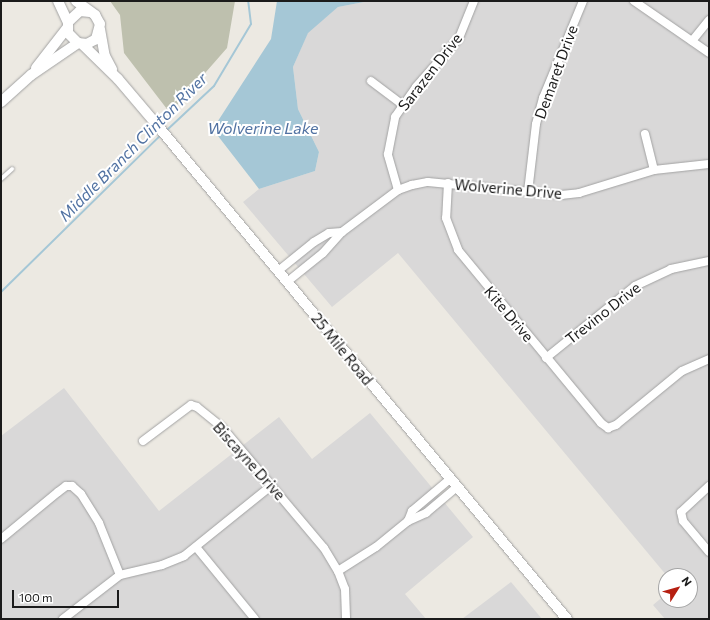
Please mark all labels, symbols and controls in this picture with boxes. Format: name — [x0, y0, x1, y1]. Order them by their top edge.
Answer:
street label: Demaret Drive — [531, 23, 581, 121]
street label: Sarazen Drive — [394, 30, 466, 114]
water label: Middle Branch Clinton River — [55, 69, 211, 225]
water label: Wolverine Lake — [208, 118, 318, 138]
street label: Wolverine Drive — [454, 175, 562, 203]
street label: Trevino Drive — [562, 278, 644, 348]
street label: Kite Drive — [481, 283, 537, 345]
street label: 25 Mile Road — [307, 309, 377, 389]
street label: Biscayne Drive — [209, 418, 289, 504]
north arrow — [658, 568, 698, 608]
text: N — [680, 574, 695, 588]
scale bar — [14, 582, 121, 608]
text: 100 m — [19, 590, 53, 604]

